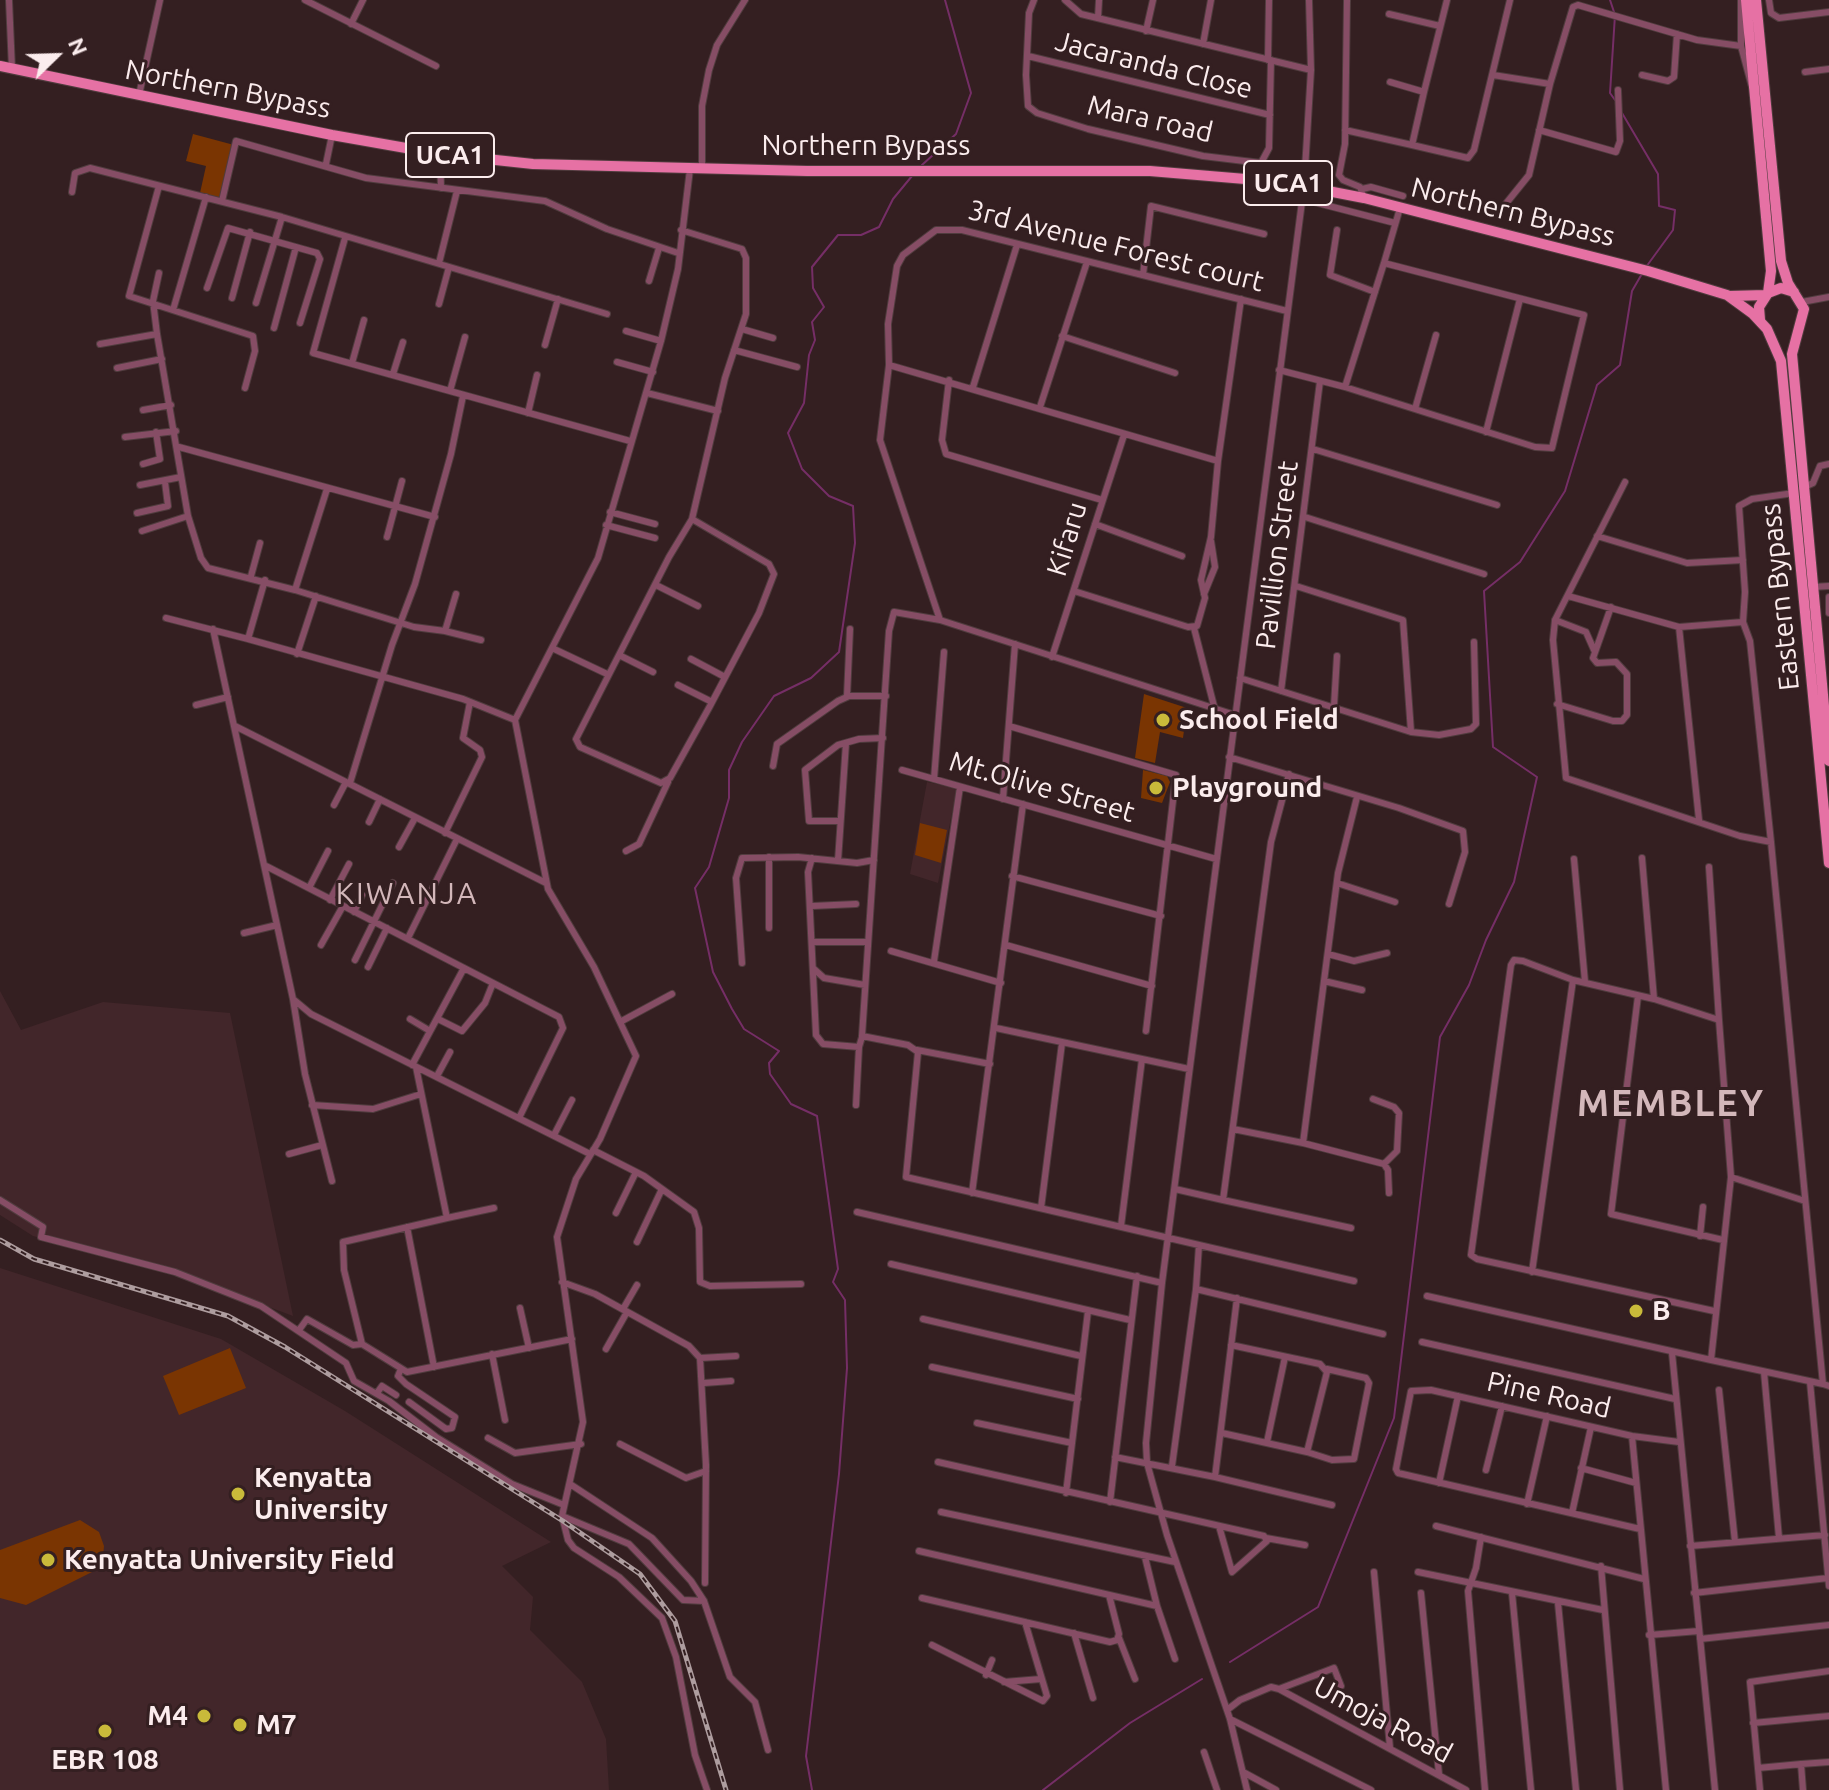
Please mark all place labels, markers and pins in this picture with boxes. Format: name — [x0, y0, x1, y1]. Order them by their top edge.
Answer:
place label: School Field — [1179, 703, 1339, 737]
marker: School Field — [1154, 711, 1172, 729]
place label: Playground — [1172, 771, 1322, 805]
marker: Playground — [1147, 779, 1165, 797]
place label: B — [1652, 1294, 1671, 1328]
marker: B — [1627, 1302, 1645, 1320]
place label: Kenyatta University — [254, 1461, 388, 1527]
marker: Kenyatta University — [229, 1485, 247, 1503]
place label: Kenyatta University Field — [64, 1543, 395, 1577]
marker: Kenyatta University Field — [39, 1551, 57, 1569]
place label: M4 — [147, 1699, 188, 1733]
marker: M4 — [195, 1707, 213, 1725]
place label: M7 — [256, 1708, 297, 1742]
marker: M7 — [231, 1716, 249, 1734]
marker: EBR 108 — [96, 1722, 114, 1740]
place label: EBR 108 — [51, 1743, 159, 1777]

